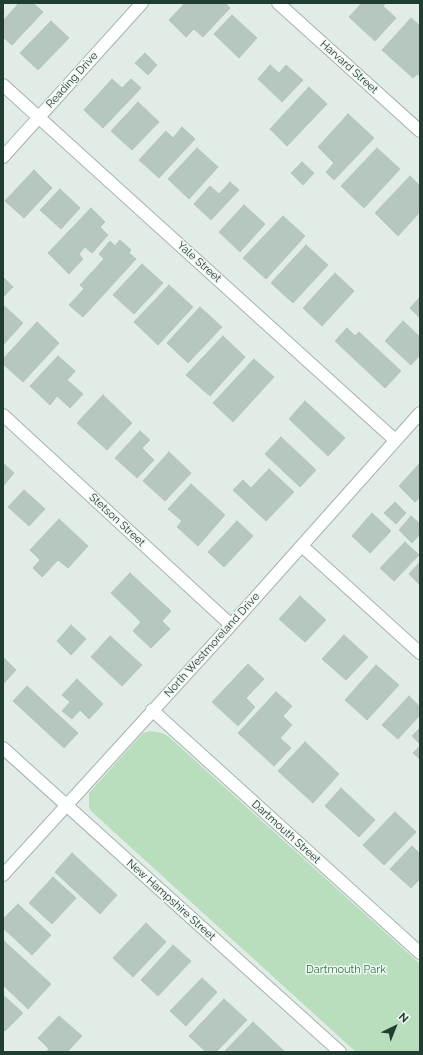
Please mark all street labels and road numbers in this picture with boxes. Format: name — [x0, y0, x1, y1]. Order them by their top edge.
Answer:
street label: Harvard Street — [317, 38, 381, 96]
street label: Reading Drive — [43, 49, 101, 111]
street label: Yale Street — [174, 239, 224, 285]
street label: Stetson Street — [86, 491, 148, 549]
street label: North Westmoreland Drive — [162, 590, 262, 700]
street label: Dartmouth Street — [249, 798, 323, 866]
street label: New Hampshire Street — [124, 857, 218, 943]

